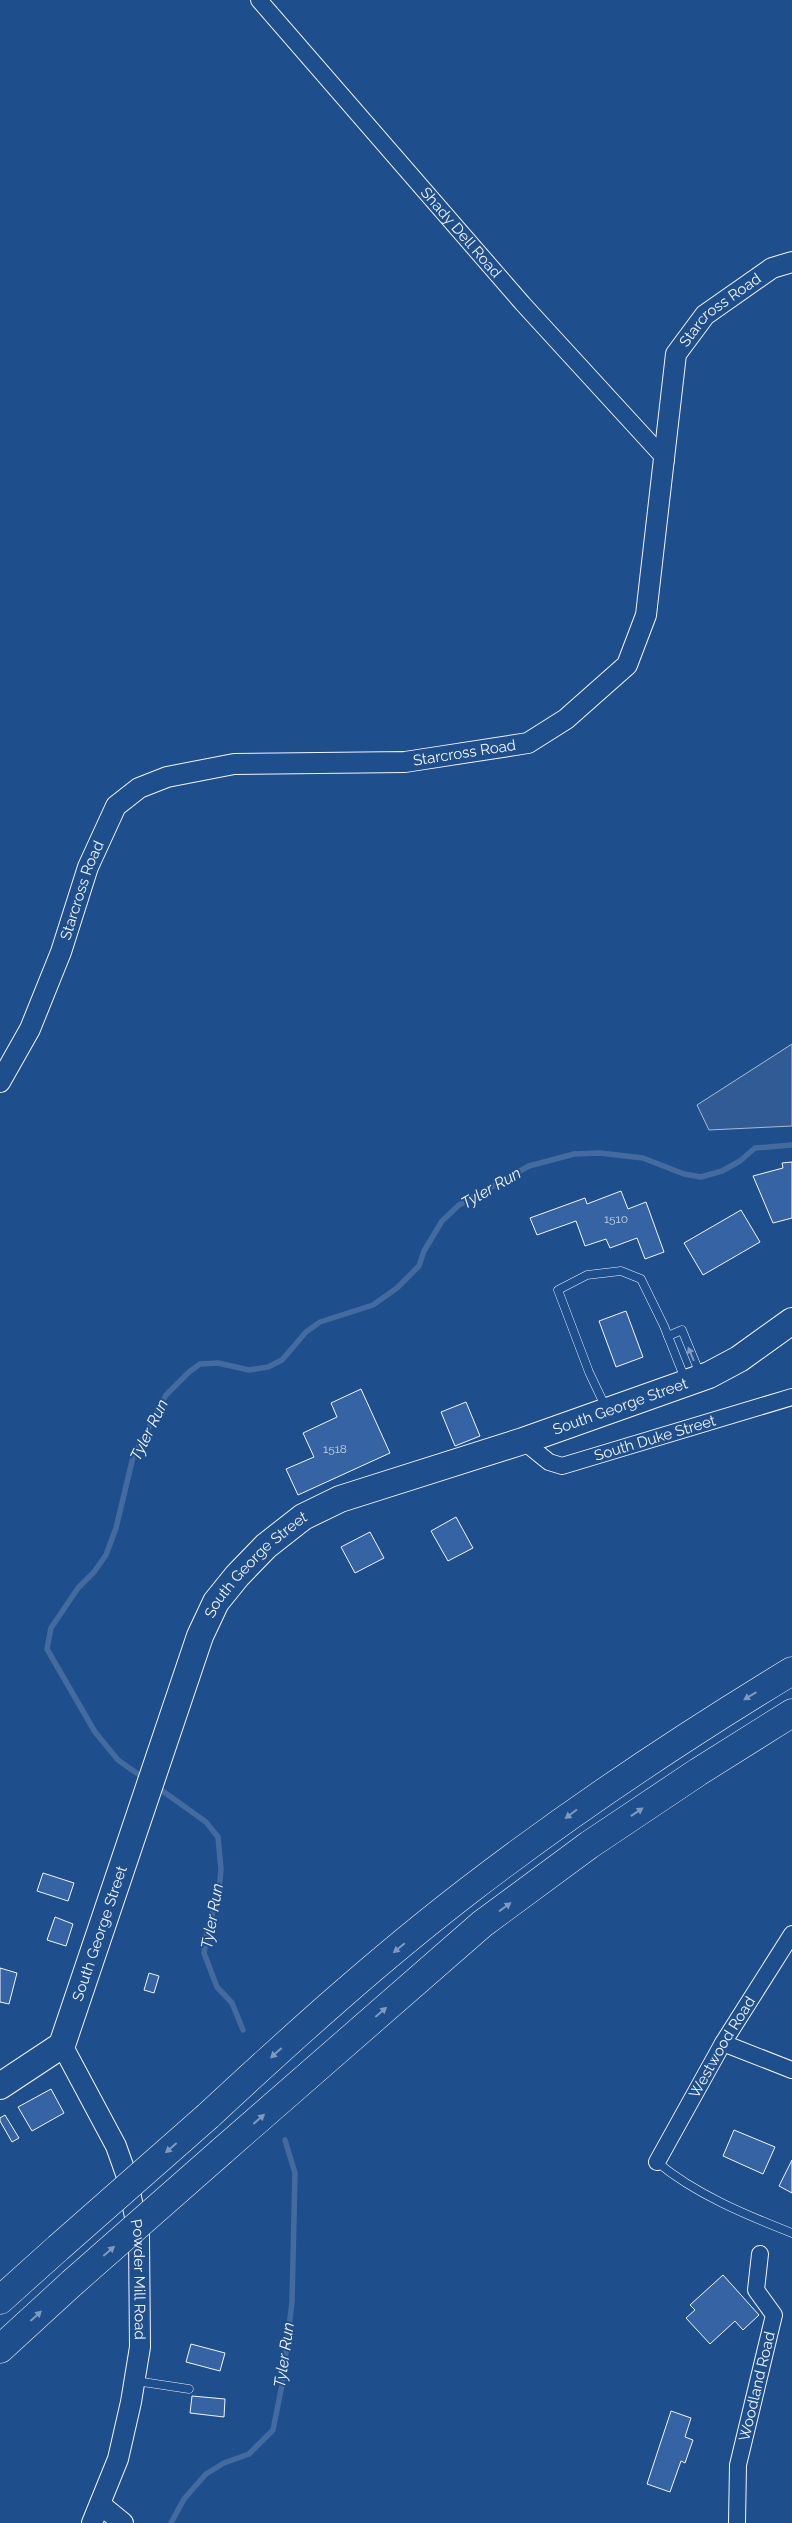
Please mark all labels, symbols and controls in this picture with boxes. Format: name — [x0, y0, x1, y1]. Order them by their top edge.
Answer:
street label: Shady Dell Road — [417, 184, 505, 282]
street label: Starcross Road — [675, 269, 765, 350]
street label: Starcross Road — [412, 736, 517, 770]
street label: Starcross Road — [56, 838, 108, 942]
water label: Tyler Run — [458, 1163, 524, 1213]
house number: 1510 — [604, 1212, 628, 1226]
one-way arrow — [687, 1346, 695, 1361]
street label: South George Street — [550, 1374, 690, 1439]
water label: Tyler Run — [126, 1396, 172, 1464]
street label: South Duke Street — [592, 1411, 718, 1465]
house number: 1518 — [323, 1442, 347, 1456]
street label: South George Street — [201, 1508, 310, 1621]
one-way arrow — [744, 1692, 757, 1701]
one-way arrow — [631, 1808, 644, 1817]
one-way arrow — [565, 1809, 578, 1820]
street label: South George Street — [68, 1863, 131, 2004]
water label: Tyler Run — [197, 1882, 227, 1950]
one-way arrow — [498, 1902, 512, 1912]
one-way arrow — [393, 1942, 406, 1953]
street label: Westwood Road — [685, 1993, 759, 2101]
one-way arrow — [374, 2006, 387, 2017]
one-way arrow — [270, 2047, 282, 2059]
one-way arrow — [252, 2113, 265, 2124]
one-way arrow — [166, 2142, 178, 2154]
street label: Powder Mill Road — [127, 2218, 149, 2340]
one-way arrow — [102, 2245, 114, 2257]
one-way arrow — [29, 2310, 41, 2322]
water label: Tyler Run — [270, 2321, 298, 2389]
street label: Woodland Road — [735, 2330, 779, 2443]

